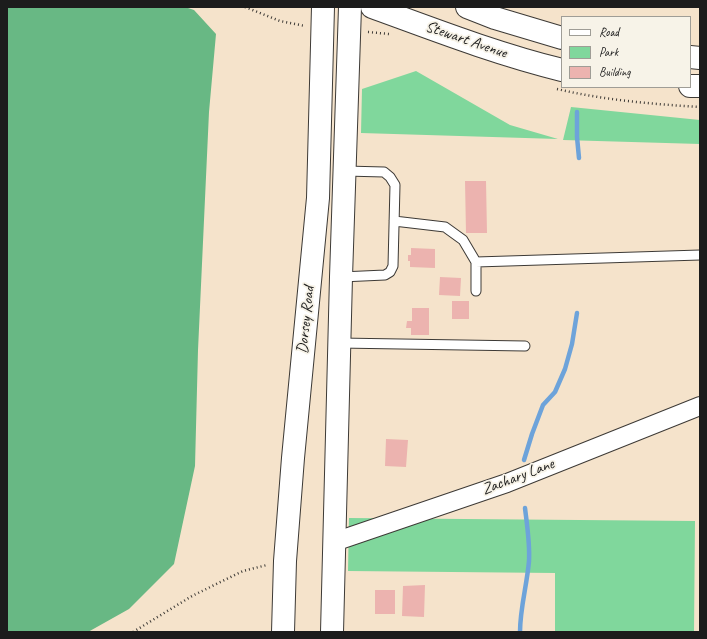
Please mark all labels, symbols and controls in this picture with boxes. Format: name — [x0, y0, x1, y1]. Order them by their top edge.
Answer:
legend — [561, 16, 691, 88]
street label: Stewart Avenue — [423, 17, 509, 63]
text: Road — [599, 24, 619, 40]
text: Park — [599, 44, 618, 60]
text: Building — [599, 64, 631, 80]
street label: Dorsey Road — [293, 285, 319, 355]
street label: Zachary Lane — [479, 454, 557, 500]

